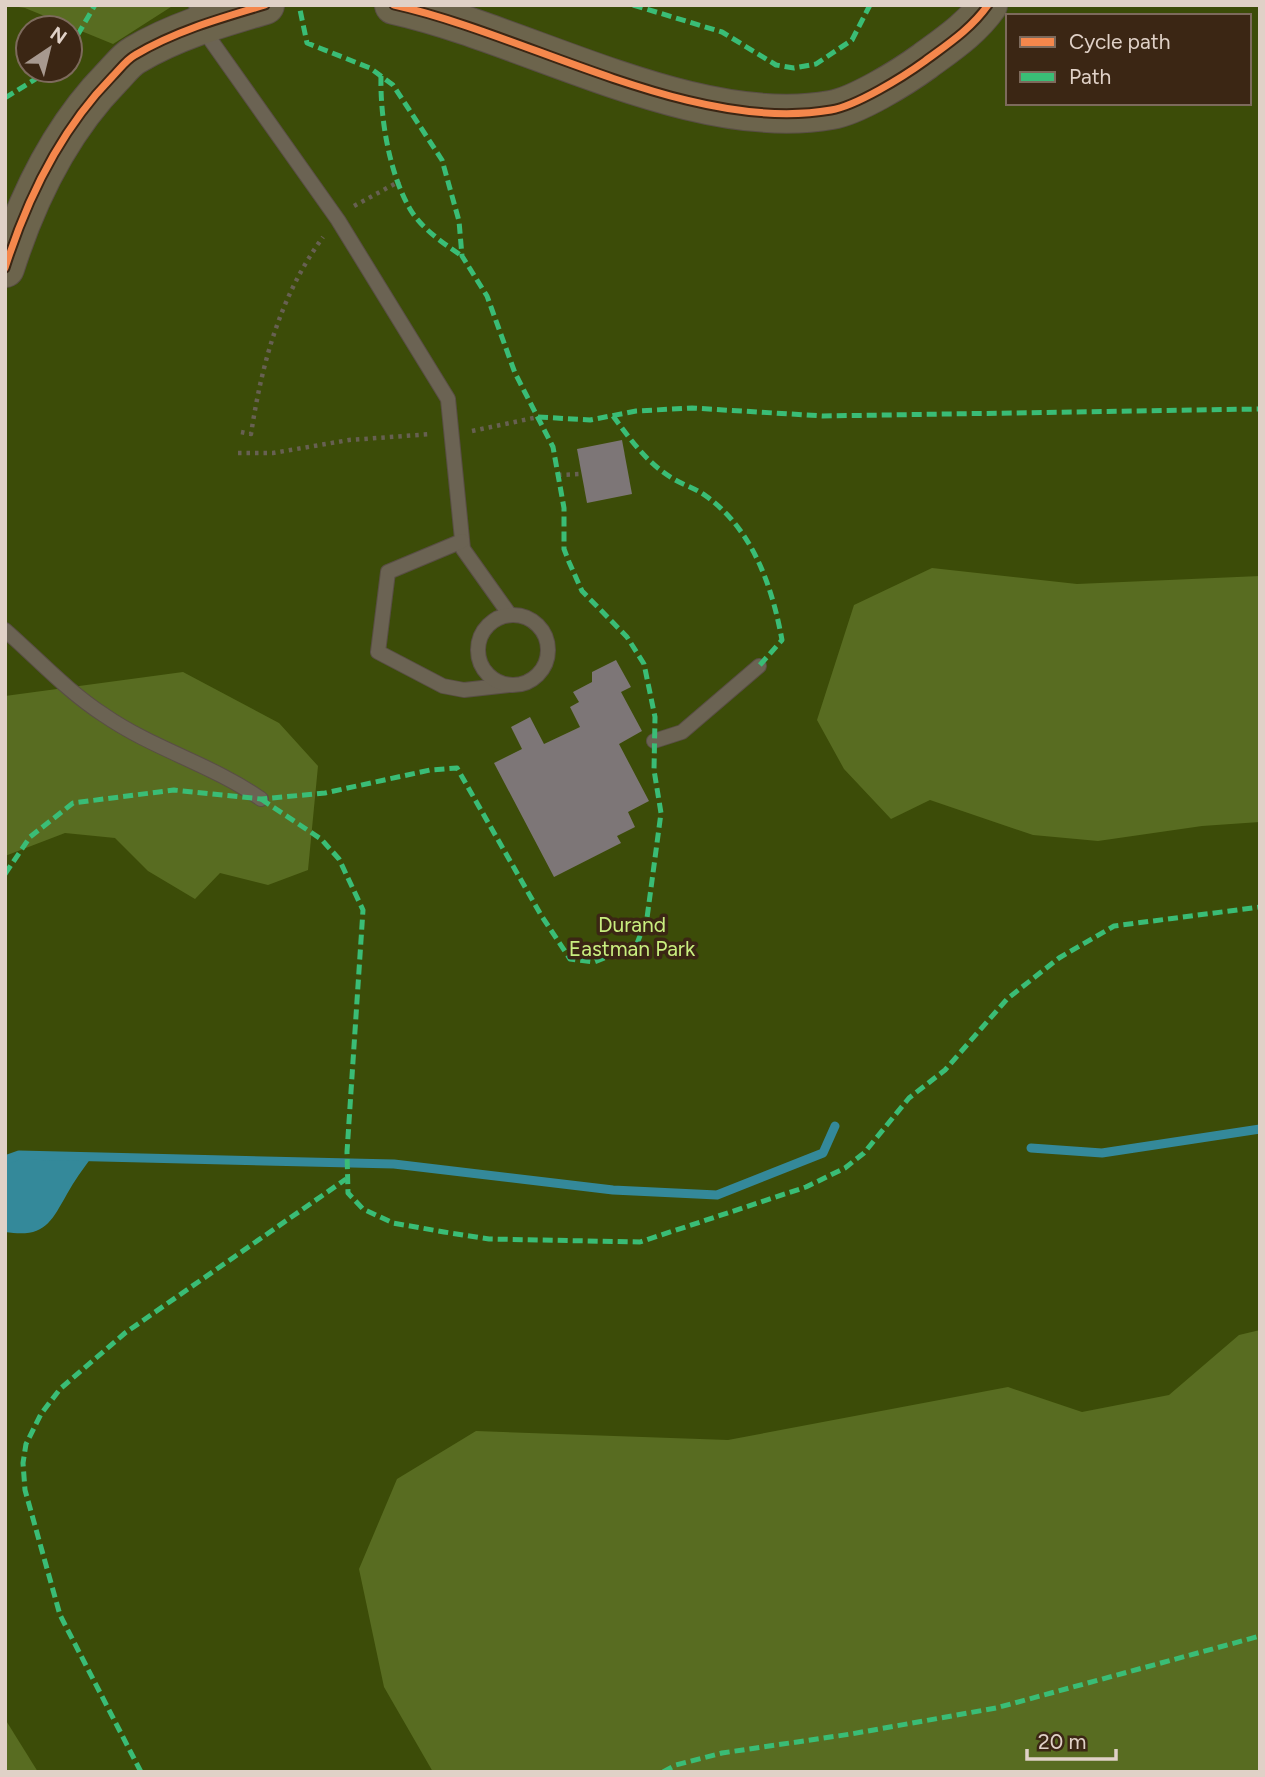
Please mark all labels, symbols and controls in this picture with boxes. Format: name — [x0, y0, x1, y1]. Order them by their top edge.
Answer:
north arrow — [14, 14, 84, 84]
legend — [1006, 14, 1251, 105]
text: N — [46, 22, 71, 49]
text: Cycle path — [1069, 29, 1170, 54]
text: Path — [1069, 64, 1111, 89]
park label: Durand Eastman Park — [569, 912, 696, 961]
scale bar — [1027, 1718, 1116, 1762]
text: 20 m — [1038, 1729, 1086, 1754]

